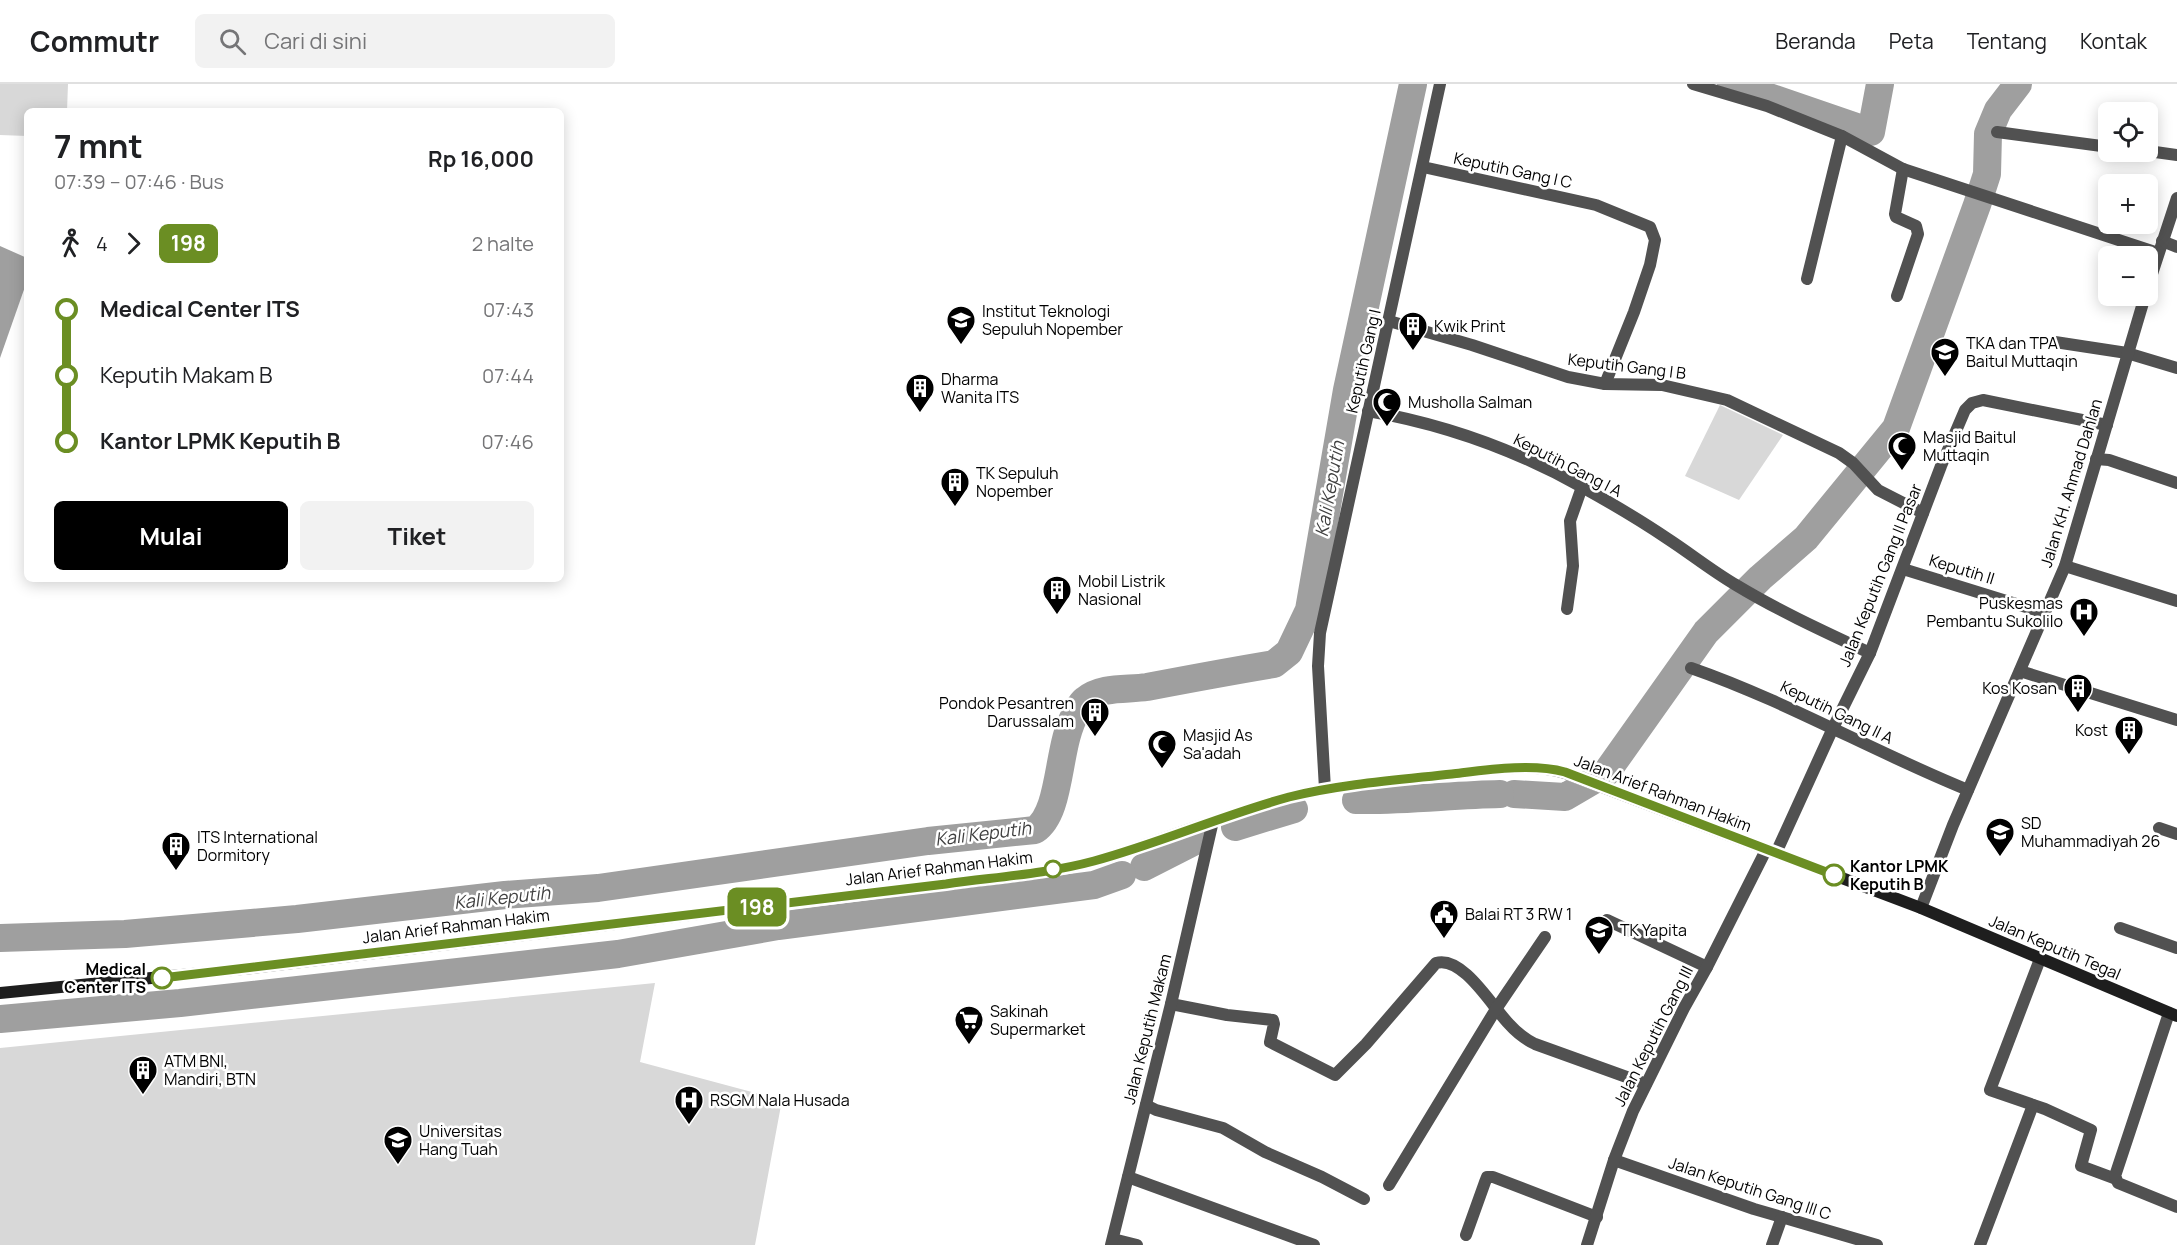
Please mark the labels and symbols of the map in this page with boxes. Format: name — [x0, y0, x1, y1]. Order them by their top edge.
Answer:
street label: Keputih Gang I C — [1452, 147, 1574, 193]
place label: Institut Teknologi Sepuluh Nopember — [982, 300, 1123, 340]
school or university icon: Institut Teknologi Sepuluh Nopember — [945, 304, 977, 346]
street label: Keputih Gang I — [1340, 307, 1386, 415]
building icon: Kwik Print — [1397, 310, 1429, 352]
place label: Kwik Print — [1434, 315, 1506, 337]
place label: TKA dan TPA Baitul Muttaqin — [1966, 332, 2078, 372]
school or university icon: TKA dan TPA Baitul Muttaqin — [1929, 336, 1961, 378]
street label: Keputih Gang I B — [1567, 348, 1688, 384]
place label: Dharma Wanita ITS — [941, 368, 1019, 408]
building icon: Dharma Wanita ITS — [904, 372, 936, 414]
mosque icon: Musholla Salman — [1371, 386, 1403, 428]
place label: Musholla Salman — [1408, 391, 1532, 413]
street label: Jalan KH. Ahmad Dahlan — [2035, 396, 2107, 570]
place label: Masjid Baitul Muttaqin — [1923, 426, 2016, 466]
street label: Keputih Gang I A — [1510, 428, 1626, 502]
mosque icon: Masjid Baitul Muttaqin — [1886, 430, 1918, 472]
water label: Kali Keputih — [1309, 438, 1349, 538]
place label: TK Sepuluh Nopember — [976, 462, 1059, 502]
building icon: TK Sepuluh Nopember — [939, 466, 971, 508]
street label: Jalan Keputih Gang II Pasar — [1833, 480, 1927, 670]
street label: Keputih II — [1927, 549, 1997, 589]
place label: Mobil Listrik Nasional — [1078, 570, 1166, 610]
building icon: Mobil Listrik Nasional — [1041, 574, 1073, 616]
place label: Puskesmas Pembantu Sukolilo — [1926, 592, 2063, 632]
hospital icon: Puskesmas Pembantu Sukolilo — [2068, 596, 2100, 638]
building icon: Kos Kosan — [2062, 672, 2094, 714]
street label: Keputih Gang II A — [1777, 675, 1897, 749]
place label: Kos Kosan — [1982, 677, 2057, 699]
place label: Pondok Pesantren Darussalam — [939, 692, 1074, 732]
building icon: Pondok Pesantren Darussalam — [1079, 696, 1111, 738]
building icon: Kost — [2113, 714, 2145, 756]
place label: Kost — [2075, 719, 2108, 741]
place label: Masjid As Sa'adah — [1183, 724, 1253, 764]
mosque icon: Masjid As Sa'adah — [1146, 728, 1178, 770]
street label: Jalan Arief Rahman Hakim — [1571, 749, 1755, 837]
place label: SD Muhammadiyah 26 — [2021, 812, 2160, 852]
water label: Kali Keputih — [934, 815, 1033, 851]
school or university icon: SD Muhammadiyah 26 — [1984, 816, 2016, 858]
place label: ITS International Dormitory — [197, 826, 318, 866]
building icon: ITS International Dormitory — [160, 830, 192, 872]
street label: Jalan Arief Rahman Hakim — [844, 846, 1034, 890]
place label: Kantor LPMK Keputih B — [1850, 855, 1949, 895]
unlabelled marker — [1044, 860, 1062, 878]
marker: Kantor LPMK Keputih B — [1823, 864, 1845, 886]
water label: Kali Keputih — [453, 880, 552, 914]
line badge: 198 — [722, 888, 792, 926]
public building icon: Balai RT 3 RW 1 — [1428, 898, 1460, 940]
place label: Balai RT 3 RW 1 — [1465, 903, 1572, 925]
street label: Jalan Arief Rahman Hakim — [361, 904, 551, 948]
street label: Jalan Keputih Tegal — [1986, 909, 2124, 985]
school or university icon: TK Yapita — [1583, 914, 1615, 956]
place label: TK Yapita — [1620, 919, 1687, 941]
street label: Jalan Keputih Makam — [1118, 952, 1176, 1106]
place label: Medical Center ITS — [64, 958, 146, 998]
street label: Jalan Keputih Gang III — [1608, 962, 1698, 1110]
marker: Medical Center ITS — [151, 967, 173, 989]
place label: Sakinah Supermarket — [990, 1000, 1086, 1040]
supermarket icon: Sakinah Supermarket — [953, 1004, 985, 1046]
place label: ATM BNI, Mandiri, BTN — [164, 1050, 256, 1090]
building icon: ATM BNI, Mandiri, BTN — [127, 1054, 159, 1096]
hospital icon: RSGM Nala Husada — [673, 1084, 705, 1126]
place label: RSGM Nala Husada — [710, 1089, 850, 1111]
place label: Universitas Hang Tuah — [419, 1120, 502, 1160]
school or university icon: Universitas Hang Tuah — [382, 1124, 414, 1166]
street label: Jalan Keputih Gang III C — [1666, 1151, 1834, 1225]

